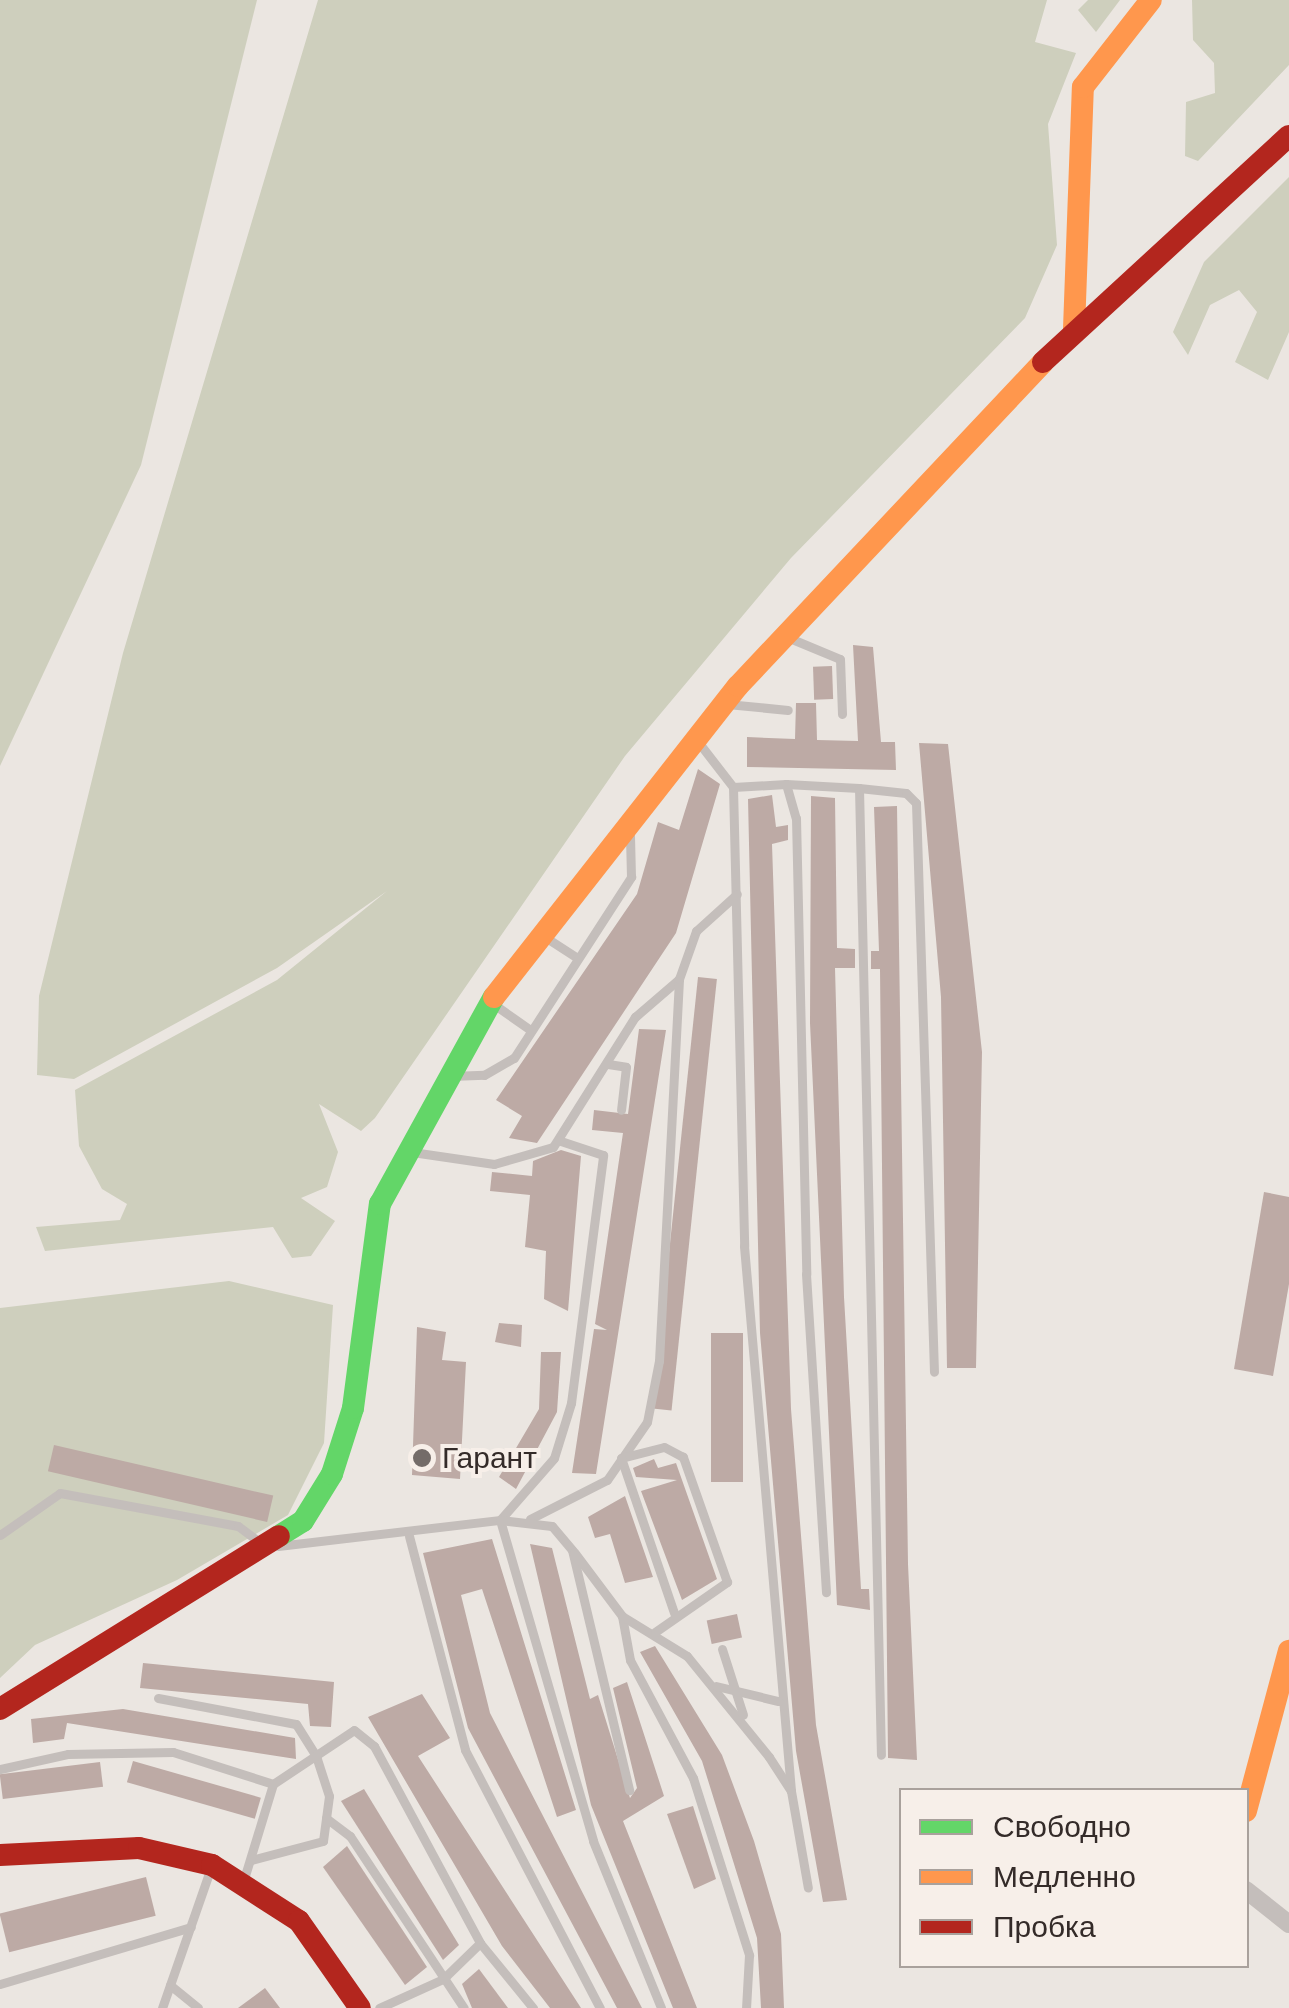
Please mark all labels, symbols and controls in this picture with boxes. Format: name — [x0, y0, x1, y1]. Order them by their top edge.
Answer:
place label: Гарант — [442, 1440, 537, 1476]
marker: Гарант — [411, 1447, 433, 1469]
legend — [899, 1788, 1249, 1968]
text: Свободно — [993, 1810, 1131, 1843]
text: Медленно — [993, 1860, 1136, 1893]
text: Пробка — [993, 1910, 1096, 1943]

